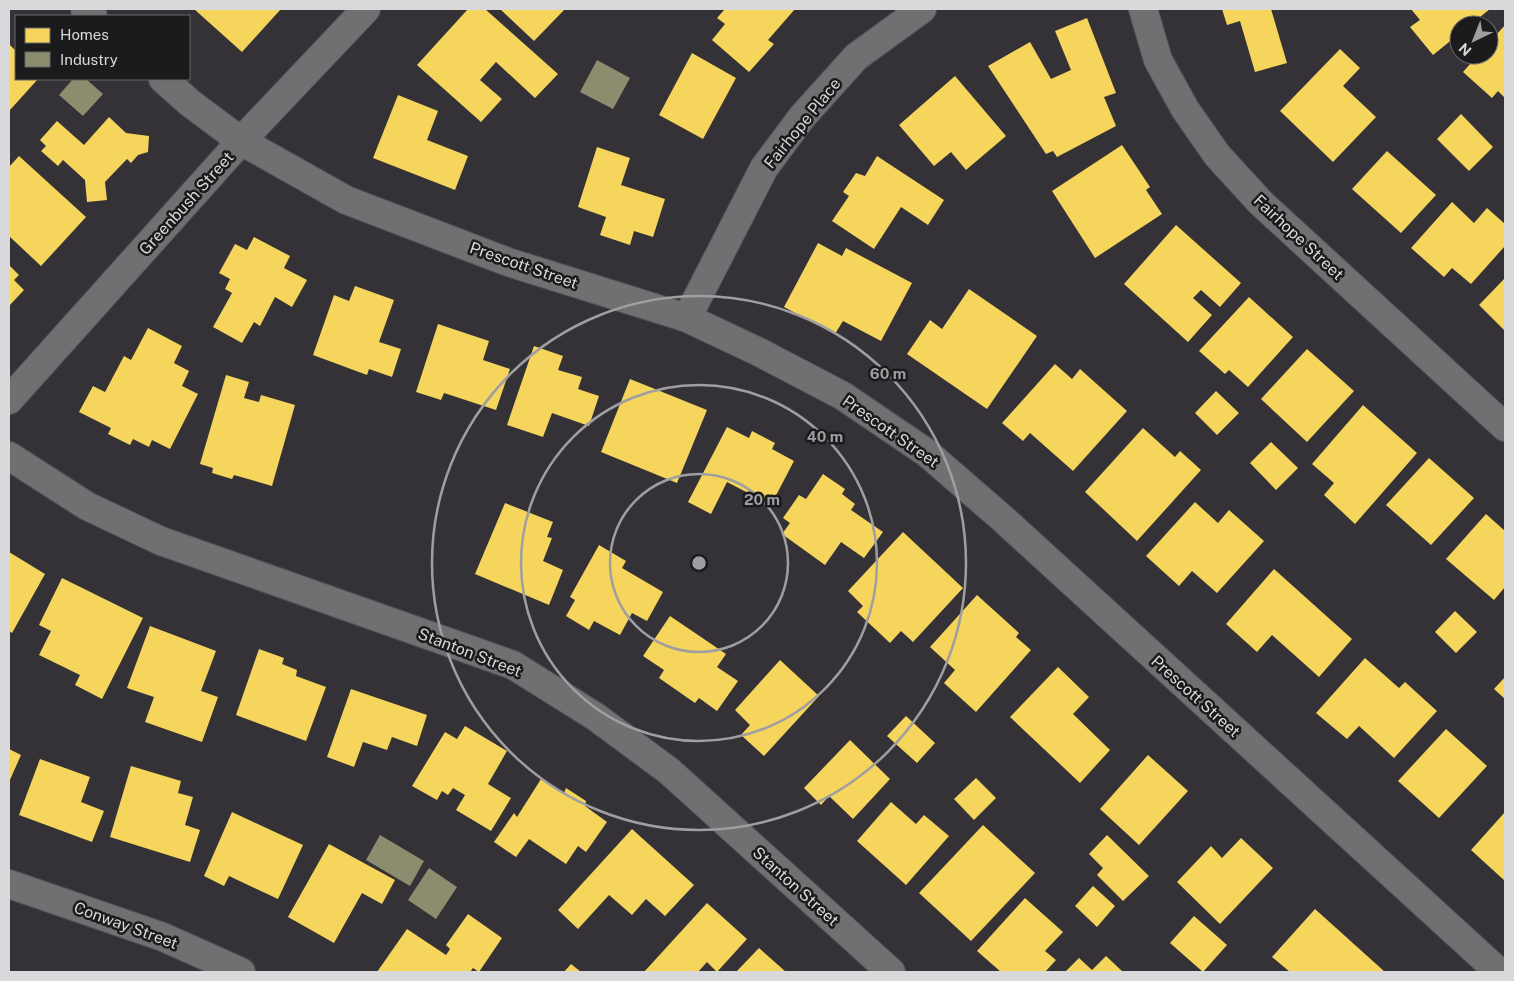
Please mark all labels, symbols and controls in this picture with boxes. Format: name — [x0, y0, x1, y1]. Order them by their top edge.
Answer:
legend — [15, 15, 190, 80]
north arrow — [1449, 15, 1499, 65]
text: Homes — [60, 26, 109, 43]
text: N — [1456, 40, 1475, 59]
text: Industry — [60, 51, 118, 68]
street label: Fairhope Place — [760, 74, 845, 172]
street label: Greenbush Street — [135, 148, 238, 259]
street label: Fairhope Street — [1250, 191, 1348, 284]
street label: Prescott Street — [467, 238, 580, 293]
text: 60 m — [870, 365, 906, 382]
street label: Prescott Street — [839, 391, 942, 472]
text: 40 m — [807, 428, 843, 445]
text: 20 m — [744, 491, 780, 508]
centre of rings — [690, 554, 708, 572]
street label: Stanton Street — [415, 624, 524, 681]
street label: Prescott Street — [1147, 652, 1244, 741]
street label: Stanton Street — [749, 843, 843, 930]
street label: Conway Street — [71, 898, 180, 953]

